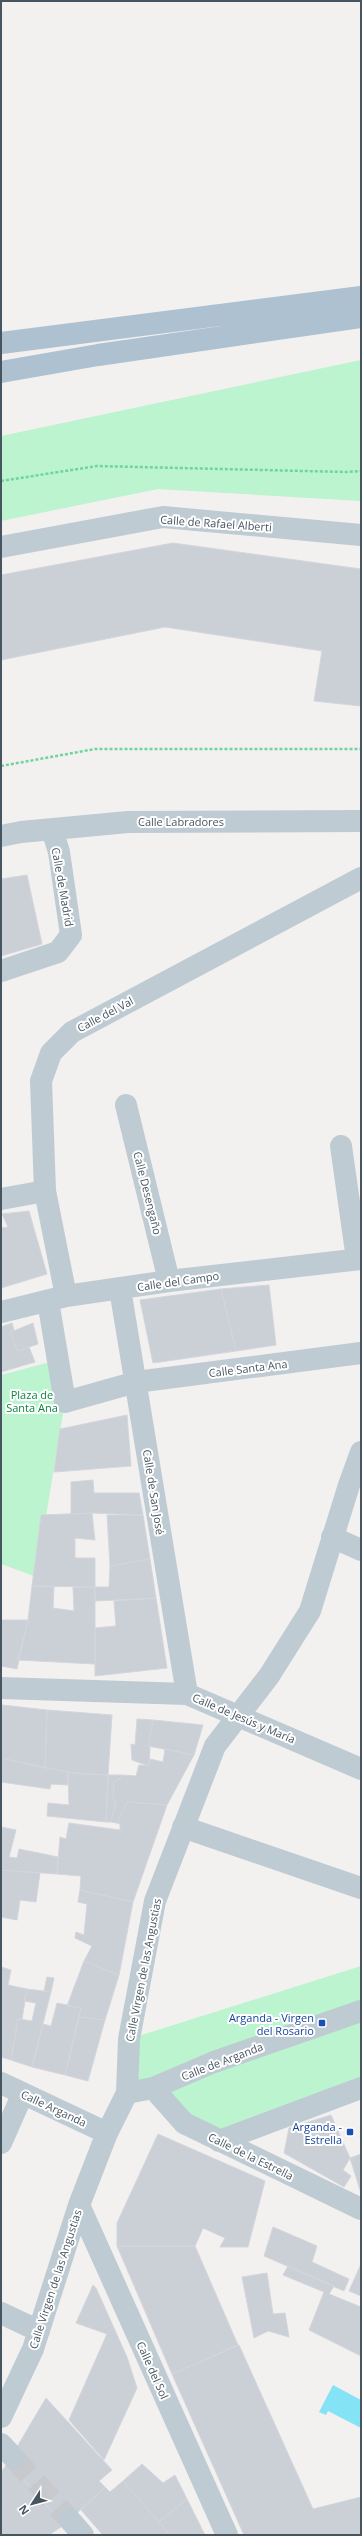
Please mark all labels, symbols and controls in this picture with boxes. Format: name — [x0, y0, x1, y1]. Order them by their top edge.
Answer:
street label: Calle de Rafael Alberti — [160, 512, 272, 534]
street label: Calle Labradores — [138, 814, 224, 829]
street label: Calle de Madrid — [49, 846, 77, 928]
street label: Calle del Val — [74, 993, 136, 1035]
street label: Calle Desengaño — [130, 1150, 166, 1237]
street label: Calle del Campo — [136, 1268, 220, 1294]
street label: Calle Santa Ana — [208, 1356, 288, 1380]
park label: Plaza de Santa Ana — [6, 1387, 58, 1415]
street label: Calle de San José — [140, 1448, 168, 1536]
street label: Calle de Jesús y María — [190, 1690, 298, 1746]
street label: Calle Virgen de las Angustias — [122, 1897, 164, 2043]
place label: Arganda - Virgen del Rosario — [229, 2010, 314, 2038]
marker: Arganda - Virgen del Rosario — [317, 2018, 327, 2028]
street label: Calle de Arganda — [179, 2038, 265, 2084]
street label: Calle Arganda — [19, 2086, 89, 2130]
place label: Arganda - Estrella — [292, 2119, 342, 2147]
marker: Arganda - Estrella — [345, 2127, 355, 2137]
street label: Calle de la Estrella — [206, 2129, 296, 2183]
street label: Calle Virgen de las Angustias — [25, 2207, 85, 2351]
street label: Calle del Sol — [134, 2339, 172, 2401]
north arrow — [12, 2484, 52, 2524]
text: N — [15, 2502, 32, 2518]

